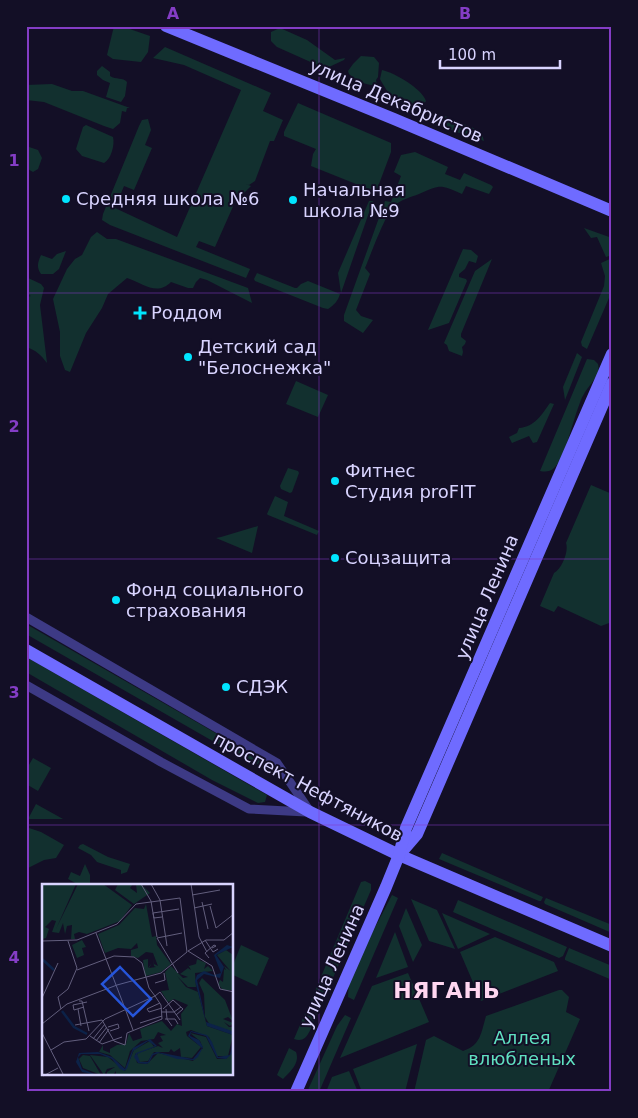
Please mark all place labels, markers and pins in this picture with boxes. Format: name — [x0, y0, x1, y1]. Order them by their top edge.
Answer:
place label: Начальная школа №9 — [303, 179, 405, 221]
place label: Средняя школа №6 — [76, 188, 259, 209]
marker: Средняя школа №6 — [60, 193, 72, 205]
marker: Начальная школа №9 — [287, 194, 299, 206]
place label: Роддом — [151, 302, 222, 323]
marker: Роддом — [133, 306, 147, 320]
place label: Детский сад "Белоснежка" — [198, 336, 331, 378]
marker: Детский сад "Белоснежка" — [182, 351, 194, 363]
place label: Фитнес Студия proFIT — [345, 460, 477, 502]
marker: Фитнес Студия proFIT — [329, 475, 341, 487]
place label: Соцзащита — [345, 547, 452, 568]
marker: Соцзащита — [329, 552, 341, 564]
place label: Фонд социального страхования — [126, 579, 304, 621]
marker: Фонд социального страхования — [110, 594, 122, 606]
place label: СДЭК — [236, 676, 288, 697]
marker: СДЭК — [220, 681, 232, 693]

